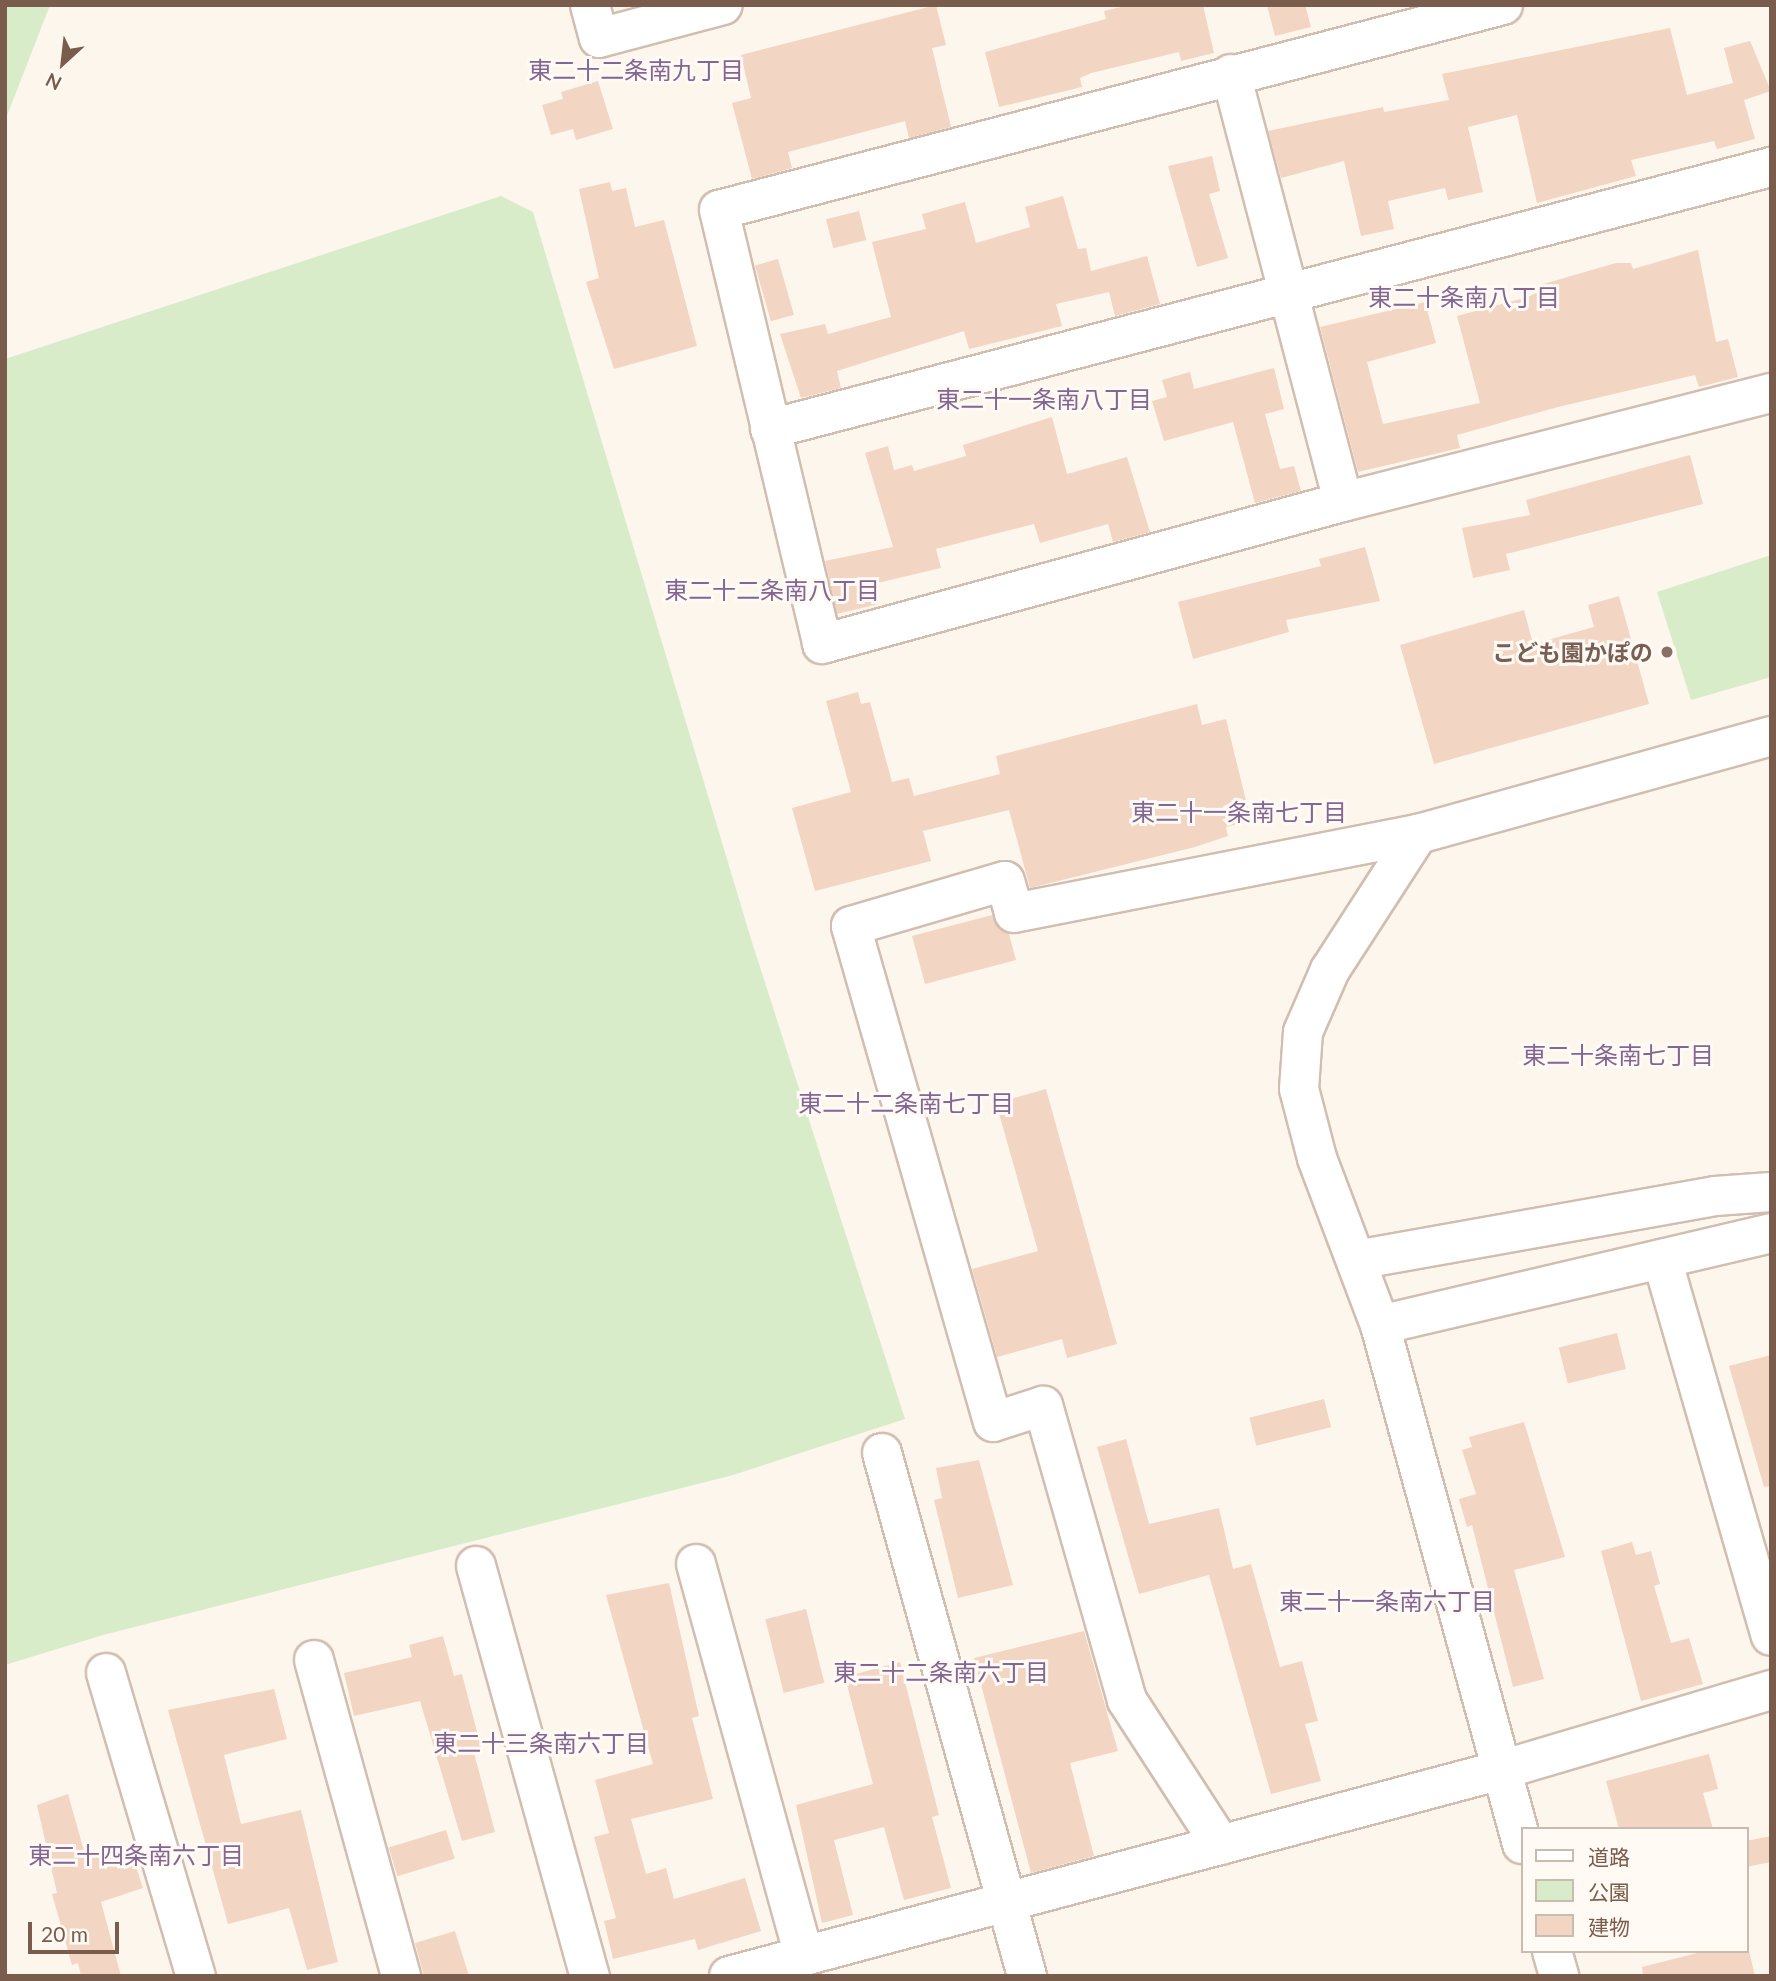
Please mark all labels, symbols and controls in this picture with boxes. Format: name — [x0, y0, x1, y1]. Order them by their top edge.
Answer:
north arrow — [28, 28, 98, 98]
district label: 東二十二条南九丁目 — [528, 56, 744, 84]
text: N — [42, 69, 65, 96]
district label: 東二十条南八丁目 — [1368, 283, 1560, 311]
district label: 東二十一条南八丁目 — [936, 385, 1152, 413]
district label: 東二十二条南八丁目 — [664, 576, 880, 604]
place label: こども園かぽの — [1492, 638, 1653, 666]
marker: こども園かぽの — [1659, 644, 1675, 660]
district label: 東二十一条南七丁目 — [1131, 798, 1347, 826]
district label: 東二十条南七丁目 — [1522, 1041, 1714, 1069]
district label: 東二十二条南七丁目 — [798, 1089, 1014, 1117]
district label: 東二十一条南六丁目 — [1279, 1587, 1495, 1615]
district label: 東二十二条南六丁目 — [833, 1658, 1049, 1686]
district label: 東二十三条南六丁目 — [433, 1729, 649, 1757]
legend — [1520, 1827, 1748, 1953]
district label: 東二十四条南六丁目 — [28, 1841, 244, 1869]
text: 道路 — [1588, 1844, 1630, 1869]
text: 公園 — [1588, 1879, 1630, 1904]
scale bar — [32, 1908, 122, 1952]
text: 建物 — [1588, 1914, 1630, 1939]
text: 20 m — [41, 1921, 88, 1946]

